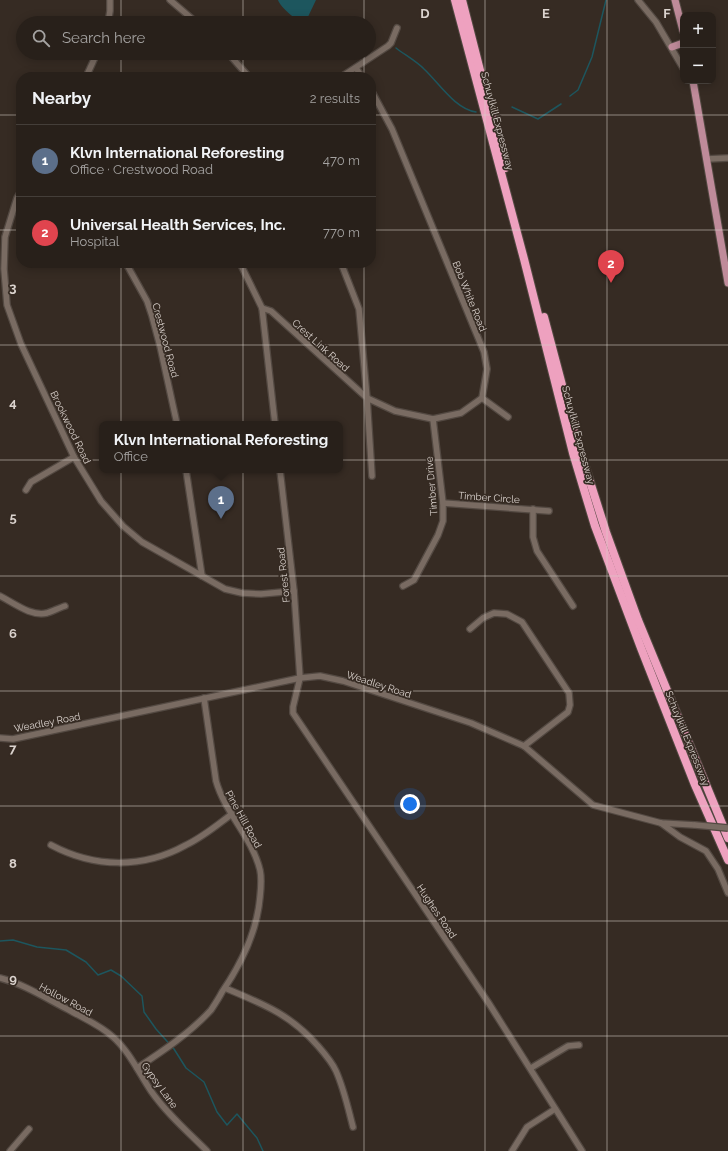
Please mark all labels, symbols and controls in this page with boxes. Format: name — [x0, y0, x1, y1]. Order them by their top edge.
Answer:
text: D — [420, 6, 430, 21]
text: E — [542, 6, 550, 21]
text: F — [663, 6, 671, 21]
map controls — [680, 12, 716, 84]
button: + — [680, 12, 716, 48]
search box — [16, 16, 376, 60]
icon: search — [30, 27, 52, 49]
text: Search here — [62, 29, 145, 47]
button: − — [680, 48, 716, 84]
street label: Schuylkill Expressway — [479, 71, 516, 172]
text: Nearby — [32, 88, 91, 108]
text: 2 results — [310, 91, 360, 106]
text: Klvn International Reforesting — [70, 144, 284, 162]
text: 1 — [42, 153, 48, 168]
text: 470 m — [323, 153, 360, 168]
text: Office · Crestwood Road — [70, 162, 213, 177]
text: Universal Health Services, Inc. — [70, 216, 286, 234]
text: 2 — [41, 225, 49, 240]
text: 770 m — [323, 225, 360, 240]
text: Hospital — [70, 234, 119, 249]
pin: 2 — [598, 250, 624, 283]
street label: Bob White Road — [450, 259, 489, 333]
text: 3 — [9, 280, 17, 295]
street label: Crestwood Road — [150, 302, 181, 379]
street label: Crest Link Road — [290, 317, 351, 374]
street label: Schuylkill Expressway — [560, 385, 597, 486]
street label: Brookwood Road — [48, 389, 93, 465]
text: 4 — [9, 395, 17, 410]
popup — [99, 421, 343, 473]
text: Klvn International Reforesting — [114, 431, 328, 449]
text: Office — [114, 449, 148, 464]
street label: Timber Drive — [423, 456, 440, 516]
pin: 1 — [208, 486, 234, 519]
street label: Timber Circle — [458, 490, 520, 505]
text: 5 — [9, 510, 17, 525]
street label: Forest Road — [275, 547, 292, 603]
text: 6 — [9, 626, 17, 641]
street label: Weadley Road — [345, 669, 413, 700]
street label: Schuylkill Expressway — [663, 689, 712, 788]
street label: Weadley Road — [13, 711, 81, 734]
text: 7 — [9, 741, 17, 756]
street label: Pine Hill Road — [223, 789, 264, 850]
your location — [400, 794, 420, 814]
text: 8 — [9, 856, 17, 871]
street label: Hughes Road — [415, 882, 459, 940]
text: 9 — [9, 971, 17, 986]
street label: Hollow Road — [37, 981, 94, 1018]
street label: Gypsy Lane — [139, 1060, 180, 1110]

